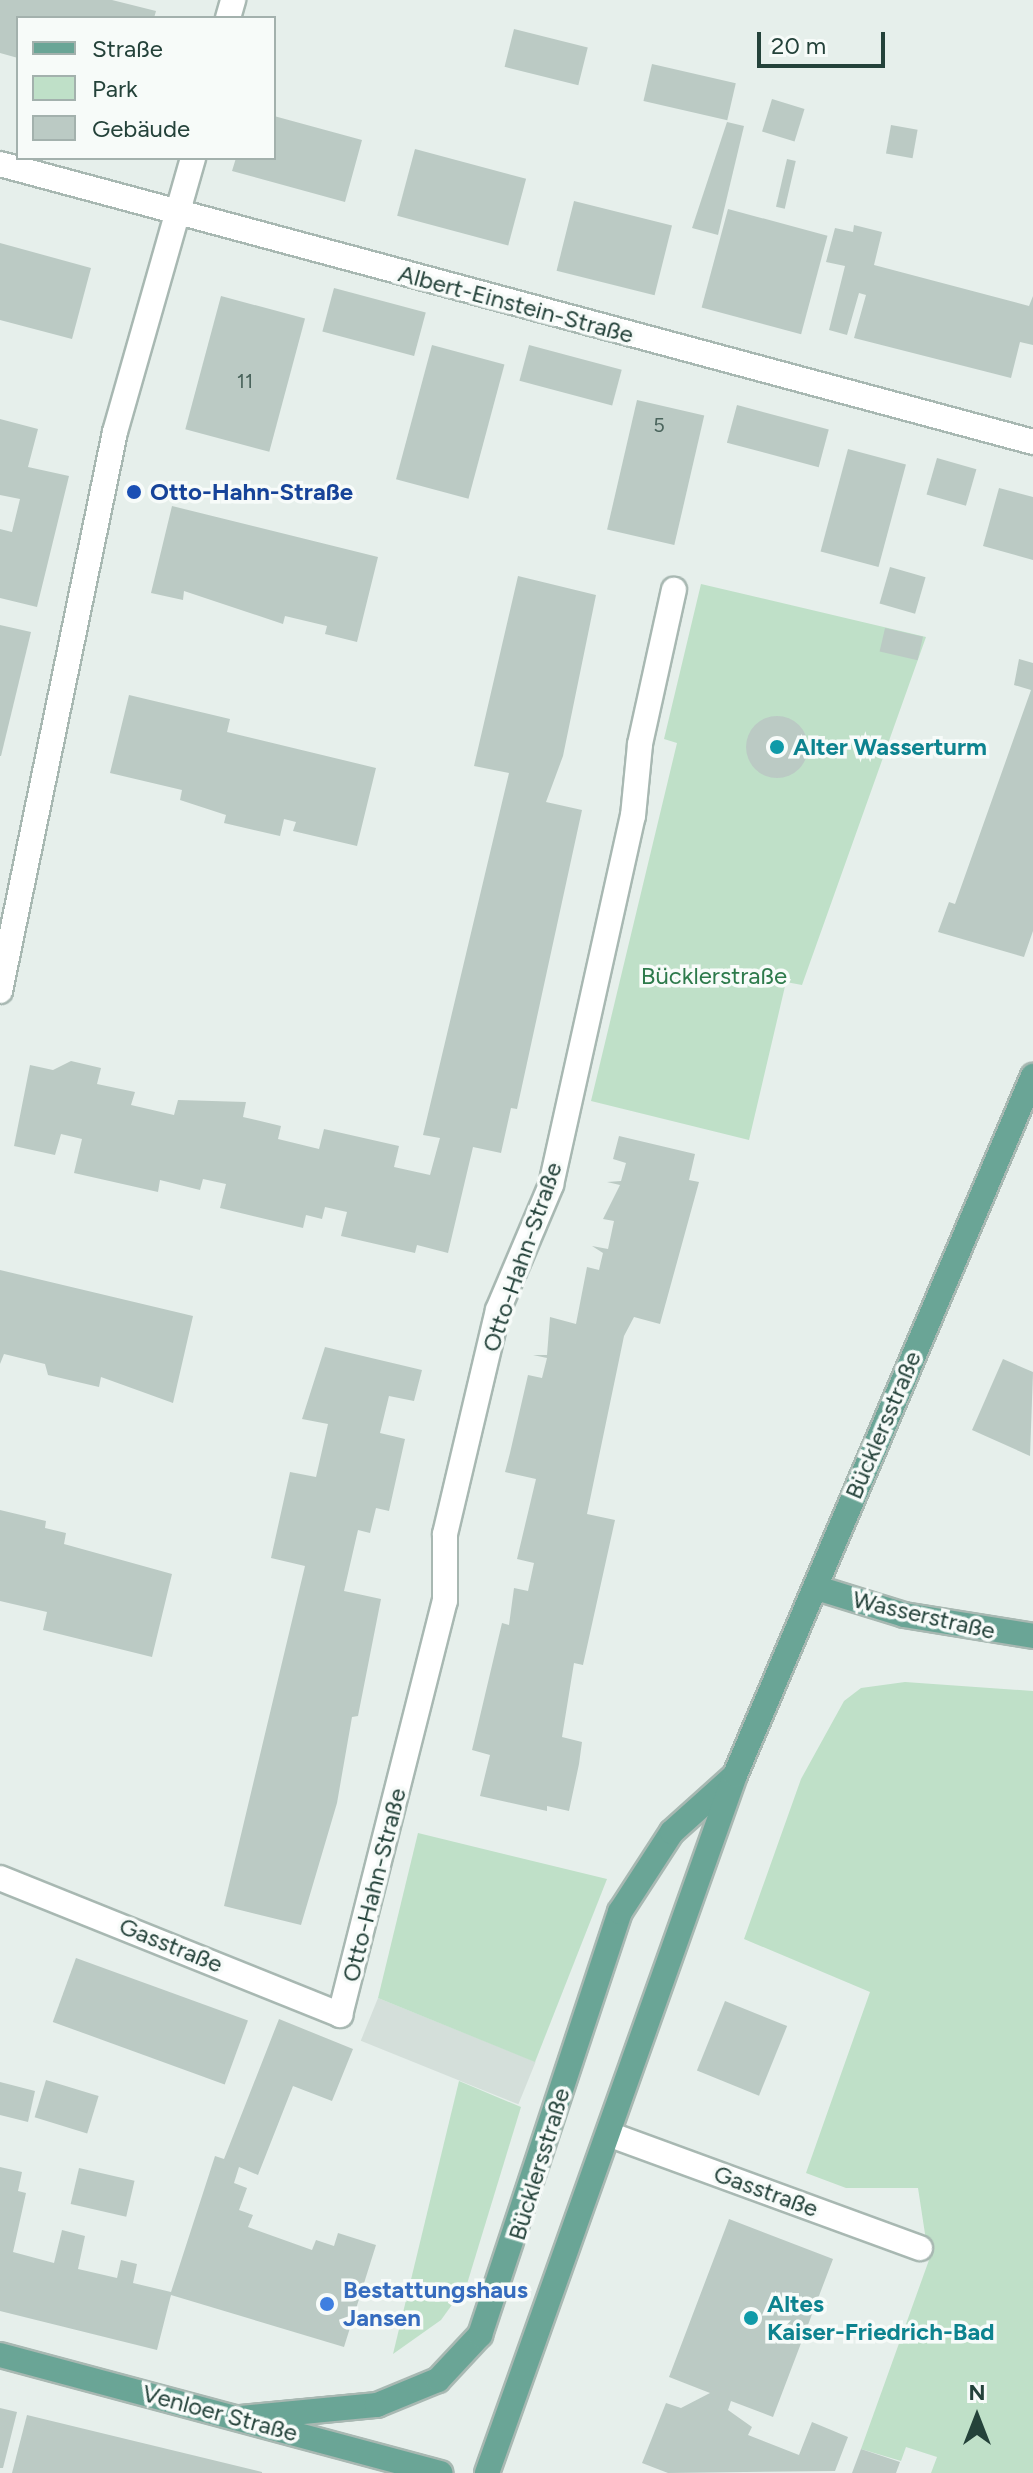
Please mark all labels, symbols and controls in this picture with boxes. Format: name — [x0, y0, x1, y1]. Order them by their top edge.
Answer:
legend — [16, 16, 276, 160]
scale bar — [761, 16, 889, 66]
text: 20 m — [771, 31, 826, 60]
text: Straße — [92, 34, 163, 63]
text: Park — [92, 74, 138, 103]
text: Gebäude — [92, 114, 190, 143]
street label: Albert-Einstein-Straße — [395, 259, 637, 349]
house number: 11 — [237, 369, 253, 393]
house number: 5 — [653, 413, 665, 437]
place label: Otto-Hahn-Straße — [150, 478, 353, 506]
marker: Otto-Hahn-Straße — [125, 483, 143, 501]
place label: Alter Wasserturm — [793, 733, 987, 761]
marker: Alter Wasserturm — [768, 738, 786, 756]
park label: Bücklerstraße — [641, 962, 787, 990]
street label: Otto-Hahn-Straße — [476, 1158, 568, 1356]
street label: Bücklersstraße — [839, 1347, 927, 1503]
street label: Wasserstraße — [850, 1585, 998, 1645]
street label: Otto-Hahn-Straße — [336, 1785, 412, 1985]
street label: Gasstraße — [115, 1911, 227, 1979]
street label: Bücklersstraße — [502, 2084, 576, 2244]
street label: Gasstraße — [710, 2159, 822, 2223]
place label: Bestattungshaus Jansen — [343, 2276, 528, 2332]
place label: Altes Kaiser-Friedrich-Bad — [767, 2290, 994, 2346]
marker: Bestattungshaus Jansen — [318, 2295, 336, 2313]
marker: Altes Kaiser-Friedrich-Bad — [742, 2309, 760, 2327]
north arrow — [937, 2377, 1017, 2457]
street label: Venloer Straße — [139, 2378, 301, 2448]
text: N — [968, 2379, 986, 2406]

